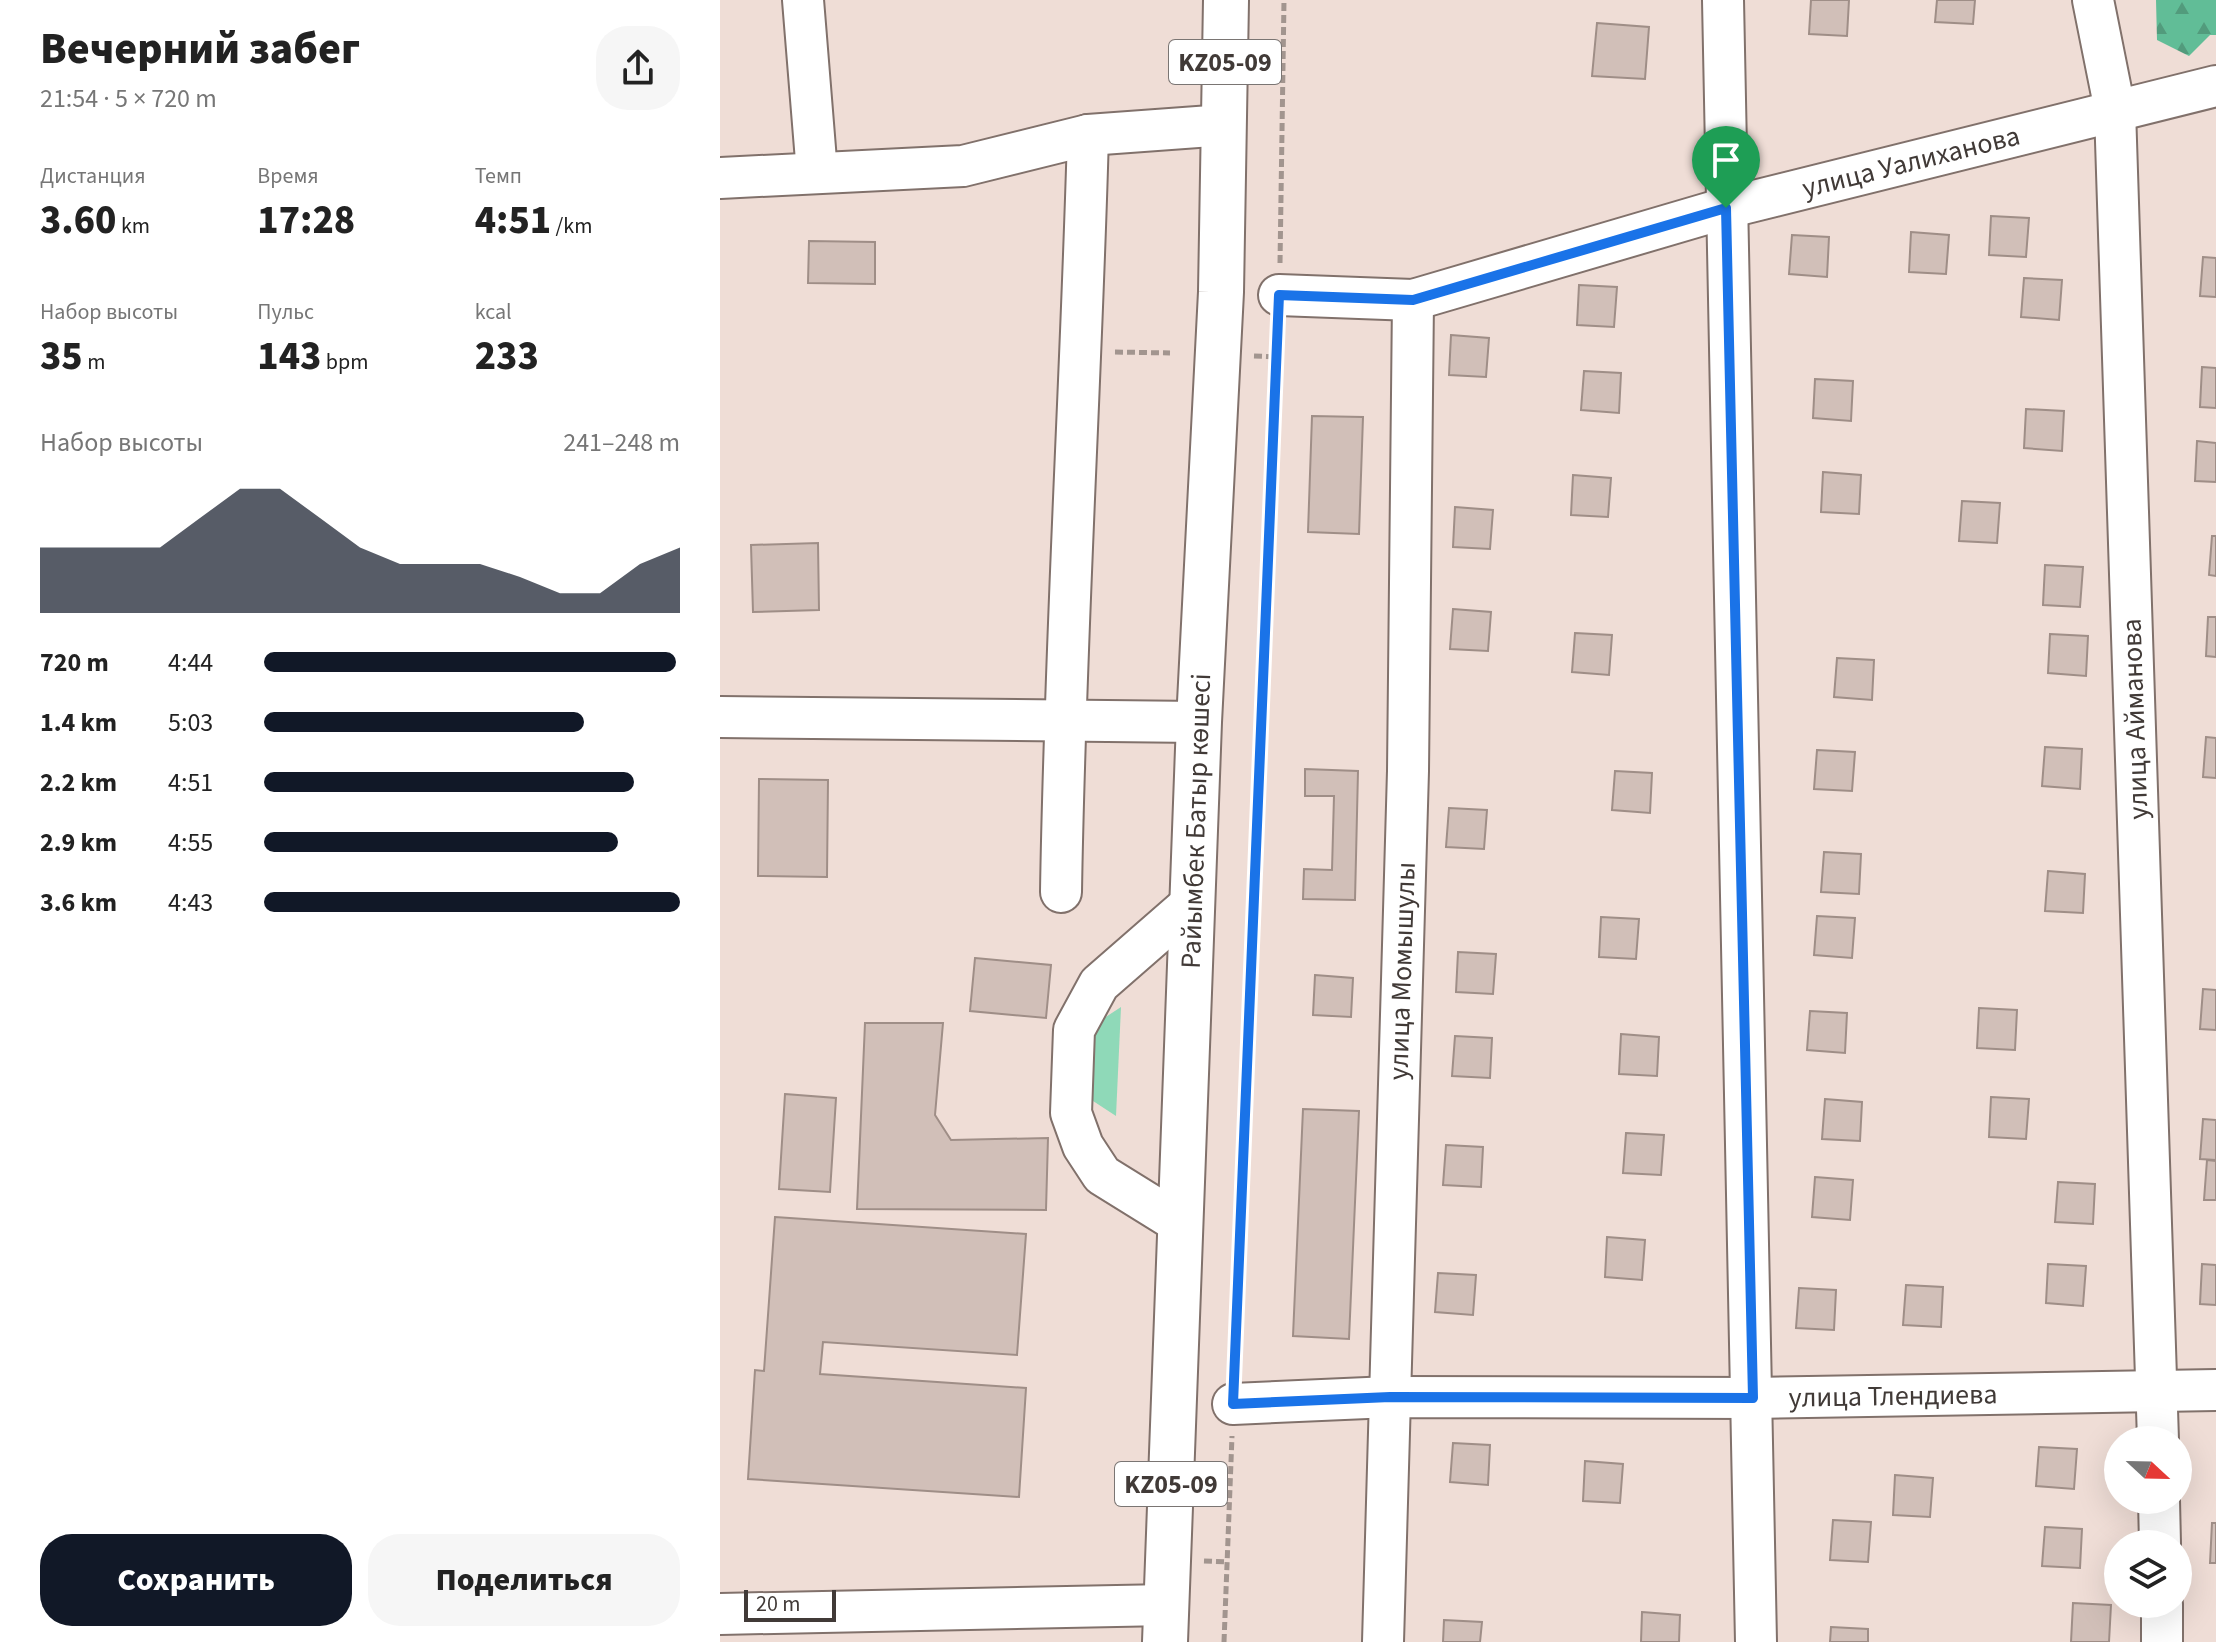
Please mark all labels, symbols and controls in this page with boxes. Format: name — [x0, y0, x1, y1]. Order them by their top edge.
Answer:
text: Вечерний забег — [40, 18, 360, 81]
button: share — [596, 26, 680, 110]
road number: KZ05-09 — [1169, 40, 1281, 84]
text: 21:54 · 5 × 720 m — [40, 80, 217, 117]
street label: улица Уалиханова — [1798, 116, 2024, 208]
pin — [1692, 126, 1760, 208]
icon: arrive — [1704, 138, 1748, 182]
text: Дистанция — [40, 160, 146, 192]
text: Время — [257, 160, 319, 192]
text: Темп — [475, 160, 522, 192]
text: 3.60 — [40, 192, 116, 249]
text: 17:28 — [257, 192, 355, 249]
text: 4:51 — [475, 192, 551, 249]
text: km — [116, 210, 150, 242]
text: /km — [551, 210, 592, 242]
text: Набор высоты — [40, 296, 178, 328]
text: Пульс — [257, 296, 314, 328]
text: kcal — [475, 296, 512, 328]
text: 35 — [40, 328, 83, 385]
text: 143 — [257, 328, 321, 385]
text: 233 — [475, 328, 539, 385]
text: m — [83, 346, 105, 378]
text: bpm — [321, 346, 368, 378]
text: Набор высоты — [40, 424, 203, 461]
text: 241–248 m — [563, 424, 680, 461]
street label: улица Айманова — [2112, 618, 2158, 820]
text: 720 m — [40, 644, 109, 681]
text: 4:44 — [168, 644, 213, 681]
street label: Райымбек Батыр көшесі — [1171, 673, 1221, 969]
text: 1.4 km — [40, 704, 117, 741]
text: 5:03 — [168, 704, 213, 741]
text: 2.2 km — [40, 764, 117, 801]
text: 4:51 — [168, 764, 213, 801]
text: 2.9 km — [40, 824, 117, 861]
text: 4:55 — [168, 824, 213, 861]
street label: улица Момышулы — [1378, 861, 1426, 1081]
text: 3.6 km — [40, 884, 117, 921]
text: 4:43 — [168, 884, 213, 921]
street label: улица Тлендиева — [1788, 1374, 1998, 1418]
north arrow — [2104, 1426, 2192, 1514]
map controls — [2104, 1426, 2192, 1618]
road number: KZ05-09 — [1115, 1462, 1227, 1506]
button: layers — [2104, 1530, 2192, 1618]
button: Сохранить — [40, 1534, 352, 1626]
button: Поделиться — [368, 1534, 680, 1626]
scale bar — [744, 1586, 836, 1622]
text: 20 m — [756, 1588, 801, 1620]

